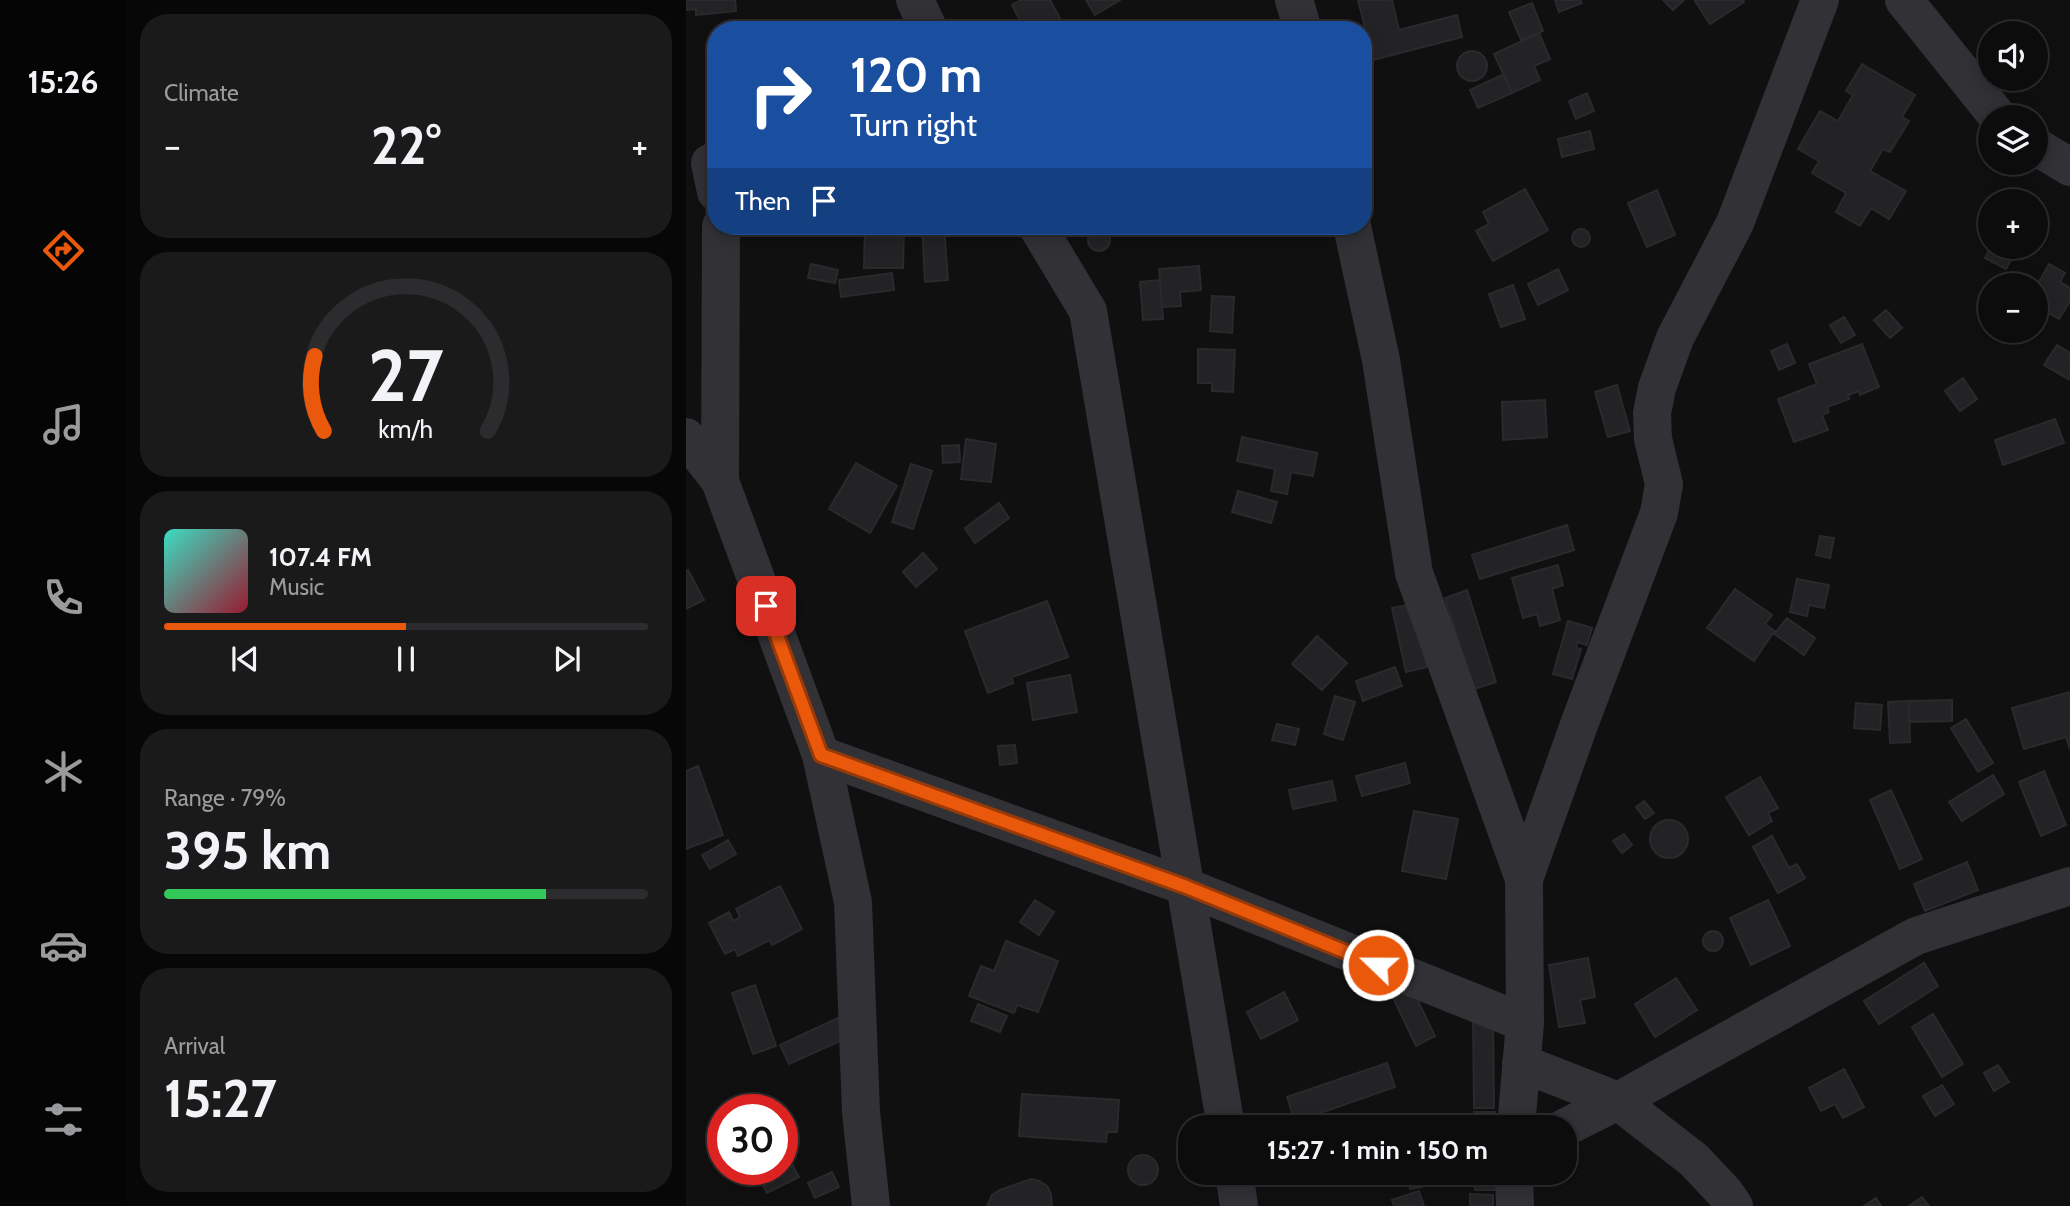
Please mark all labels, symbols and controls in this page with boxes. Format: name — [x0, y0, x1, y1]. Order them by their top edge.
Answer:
map controls — [1978, 21, 2048, 343]
button: sound — [1978, 21, 2048, 91]
text: 120 m — [850, 45, 982, 104]
icon: right — [735, 49, 826, 140]
text: 15:26 — [27, 62, 99, 101]
text: Climate — [164, 79, 239, 107]
text: Turn right — [850, 105, 977, 144]
button: layers — [1978, 105, 2048, 175]
text: 22° — [371, 114, 441, 177]
text: − — [164, 122, 181, 169]
text: + — [631, 122, 648, 169]
icon: arrive — [805, 182, 843, 220]
text: Then — [735, 185, 791, 217]
button: + — [1978, 189, 2048, 259]
icon: directions — [39, 226, 88, 275]
button: − — [1978, 273, 2048, 343]
text: 27 — [368, 331, 444, 419]
icon: music — [39, 400, 88, 449]
text: km/h — [379, 413, 433, 443]
text: 107.4 FM — [269, 541, 372, 573]
icon: phone — [39, 573, 88, 622]
text: Music — [269, 573, 324, 601]
pin — [736, 576, 796, 636]
icon: arrive — [747, 587, 785, 625]
icon: previous — [226, 640, 264, 678]
icon: pause — [387, 640, 425, 678]
icon: next — [548, 640, 586, 678]
icon: climate — [39, 747, 88, 796]
text: Range · 79% — [164, 784, 286, 812]
text: 395 km — [164, 819, 331, 882]
icon: car — [39, 921, 88, 970]
position arrow — [1341, 928, 1415, 1002]
text: Arrival — [164, 1032, 225, 1060]
text: 15:27 — [164, 1067, 277, 1130]
speed limit sign: 30 — [707, 1094, 798, 1185]
icon: filters — [39, 1095, 88, 1144]
text: 15:27 · 1 min · 150 m — [1267, 1134, 1488, 1166]

